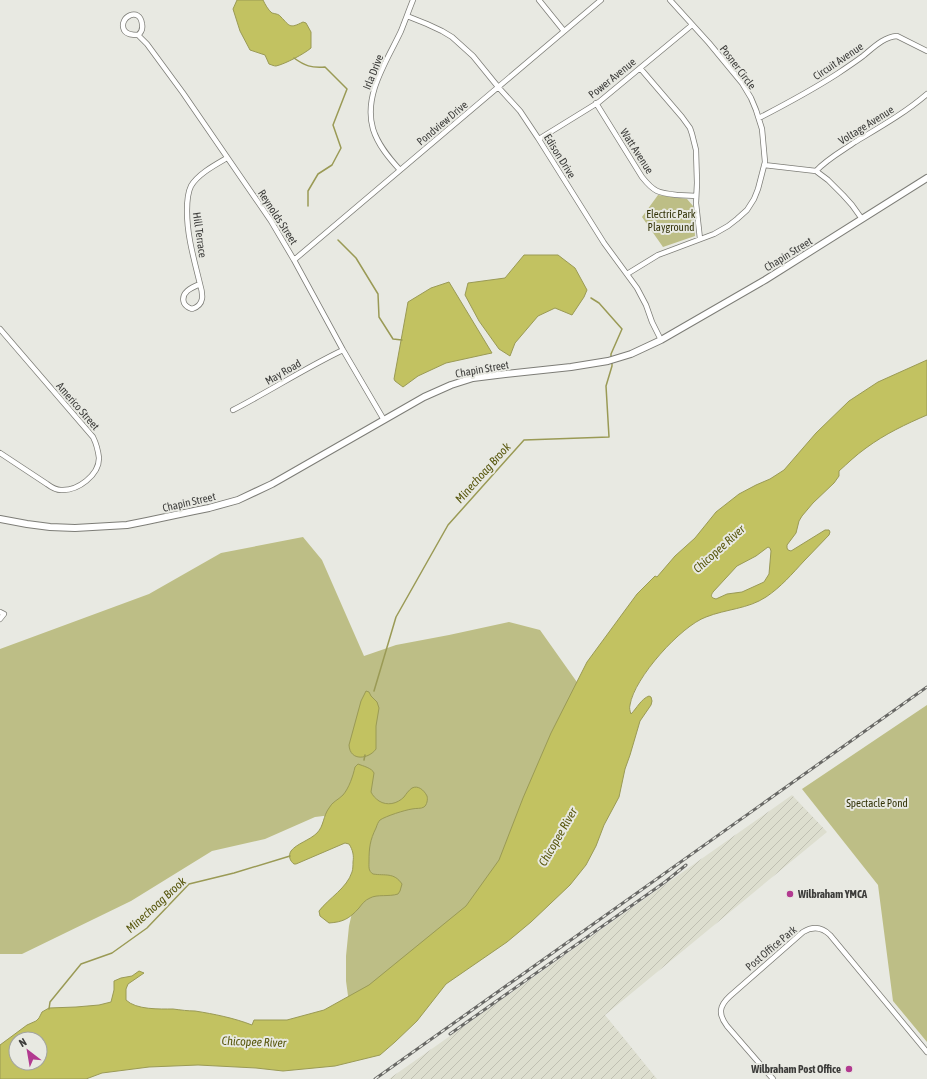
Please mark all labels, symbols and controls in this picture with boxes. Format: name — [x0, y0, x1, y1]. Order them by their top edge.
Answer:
street label: Circuit Avenue — [811, 40, 865, 82]
street label: Posner Circle — [718, 43, 758, 91]
street label: Irla Drive — [361, 53, 385, 91]
street label: Power Avenue — [586, 55, 638, 101]
street label: Pondview Drive — [414, 98, 470, 148]
street label: Voltage Avenue — [836, 103, 896, 147]
street label: Watt Avenue — [618, 126, 656, 176]
street label: Edison Drive — [542, 132, 578, 180]
street label: Reynolds Street — [256, 187, 300, 247]
park label: Electric Park Playground — [646, 208, 696, 233]
street label: Hill Terrace — [191, 211, 209, 259]
street label: Chapin Street — [762, 235, 814, 273]
street label: May Road — [263, 357, 303, 387]
street label: Chapin Street — [454, 358, 510, 380]
street label: Americo Street — [54, 380, 102, 432]
water label: Minechoag Brook — [452, 440, 514, 506]
street label: Chapin Street — [161, 490, 217, 514]
water label: Chicopee River — [690, 522, 748, 576]
park label: Spectacle Pond — [846, 797, 908, 809]
water label: Chicopee River — [536, 805, 580, 868]
water label: Minechoag Brook — [123, 874, 189, 936]
place label: Wilbraham YMCA — [797, 888, 868, 900]
marker: Wilbraham YMCA — [785, 889, 795, 899]
street label: Post Office Park — [743, 923, 799, 973]
north arrow — [8, 1031, 48, 1071]
water label: Chicopee River — [221, 1034, 287, 1050]
text: N — [17, 1036, 29, 1049]
place label: Wilbraham Post Office — [750, 1063, 841, 1075]
marker: Wilbraham Post Office — [844, 1064, 854, 1074]

